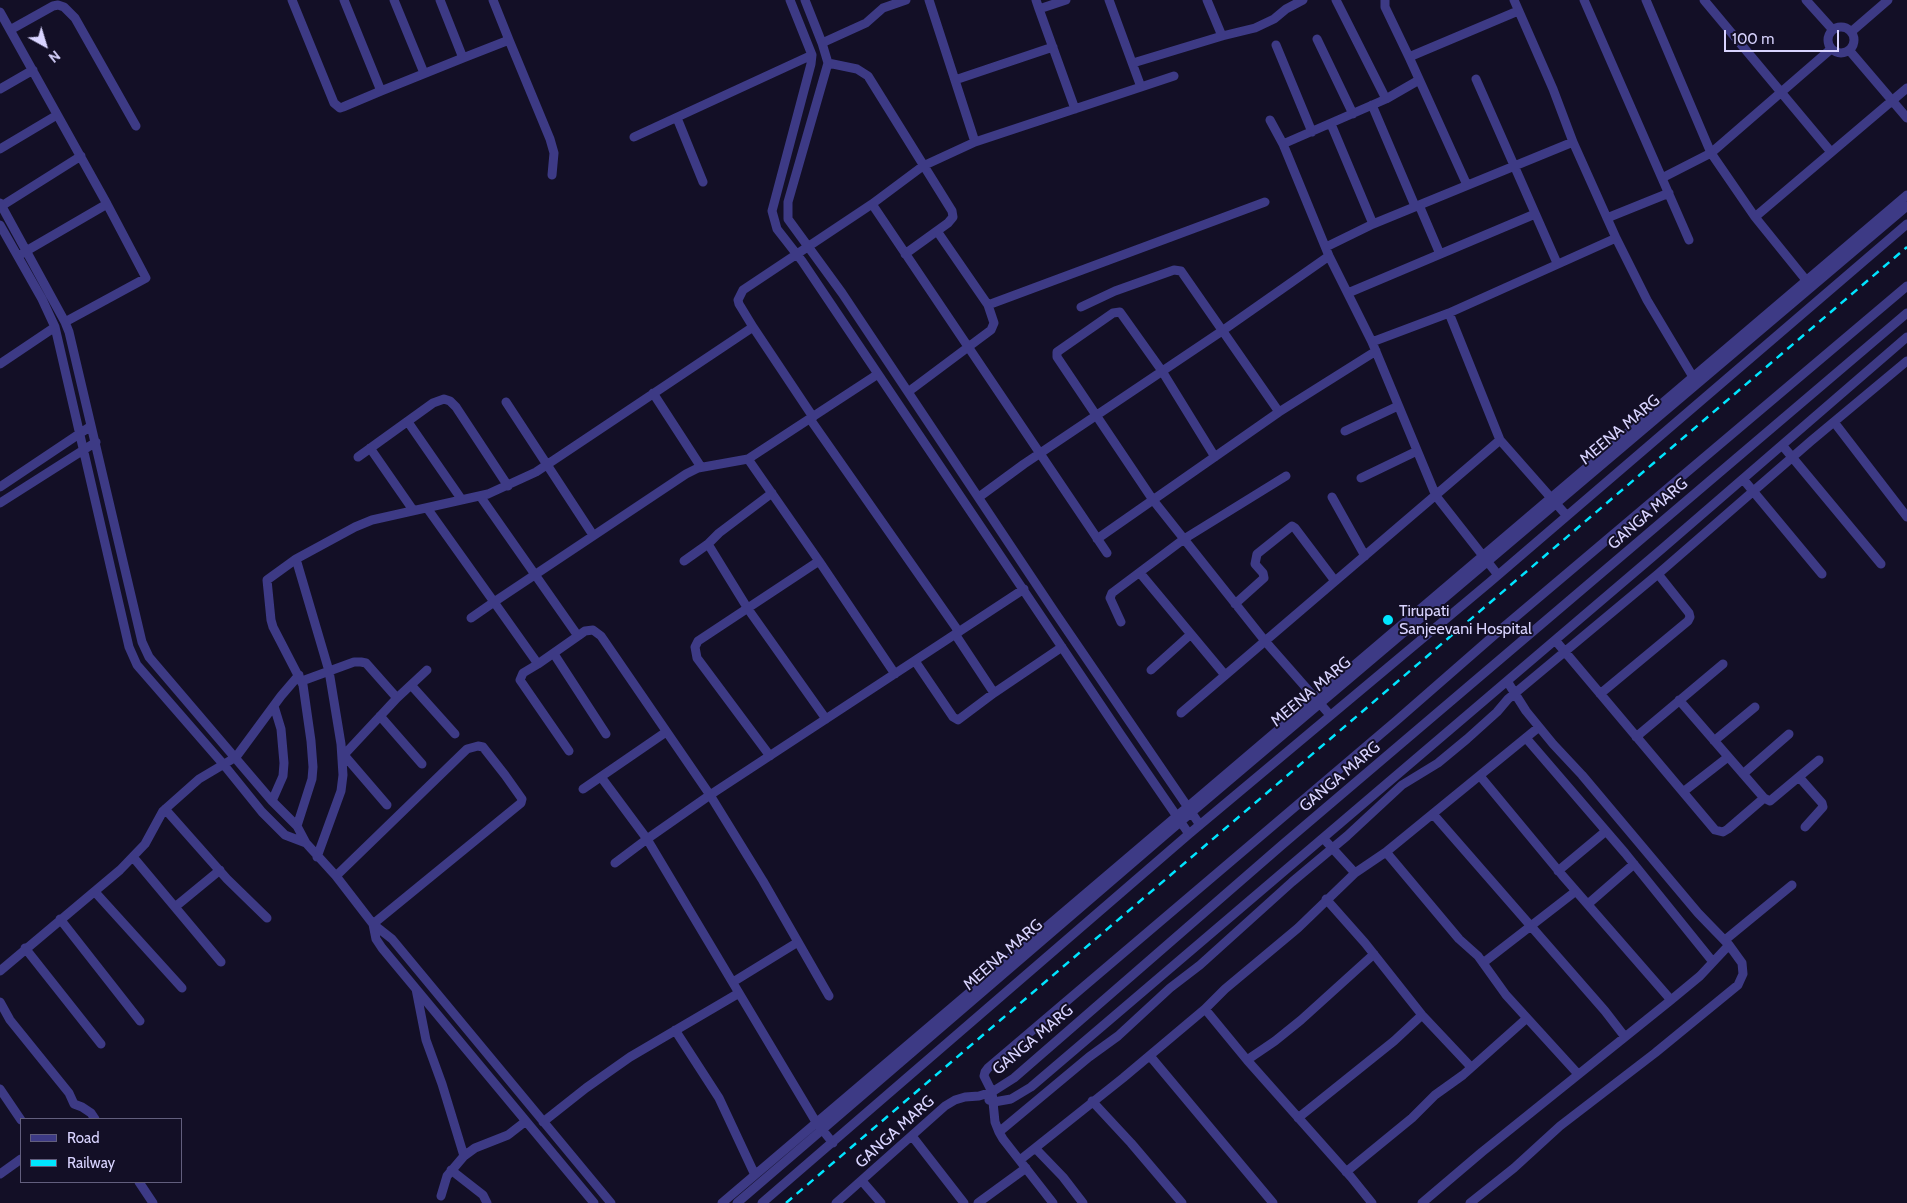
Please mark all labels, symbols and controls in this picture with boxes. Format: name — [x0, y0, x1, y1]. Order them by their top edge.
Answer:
north arrow — [20, 20, 70, 70]
scale bar — [1727, 20, 1842, 52]
text: 100 m — [1732, 30, 1774, 48]
text: N — [45, 47, 64, 67]
street label: MEENA MARG — [1576, 391, 1664, 469]
street label: GANGA MARG — [1604, 474, 1692, 554]
place label: Tirupati Sanjeevani Hospital — [1399, 601, 1532, 639]
marker: Tirupati Sanjeevani Hospital — [1381, 613, 1395, 627]
street label: MEENA MARG — [1267, 653, 1355, 731]
street label: GANGA MARG — [1296, 738, 1384, 816]
street label: MEENA MARG — [959, 915, 1047, 995]
street label: GANGA MARG — [989, 1001, 1077, 1079]
street label: GANGA MARG — [852, 1092, 938, 1172]
legend — [20, 1118, 182, 1183]
text: Road — [67, 1129, 100, 1147]
text: Railway — [67, 1154, 115, 1172]

